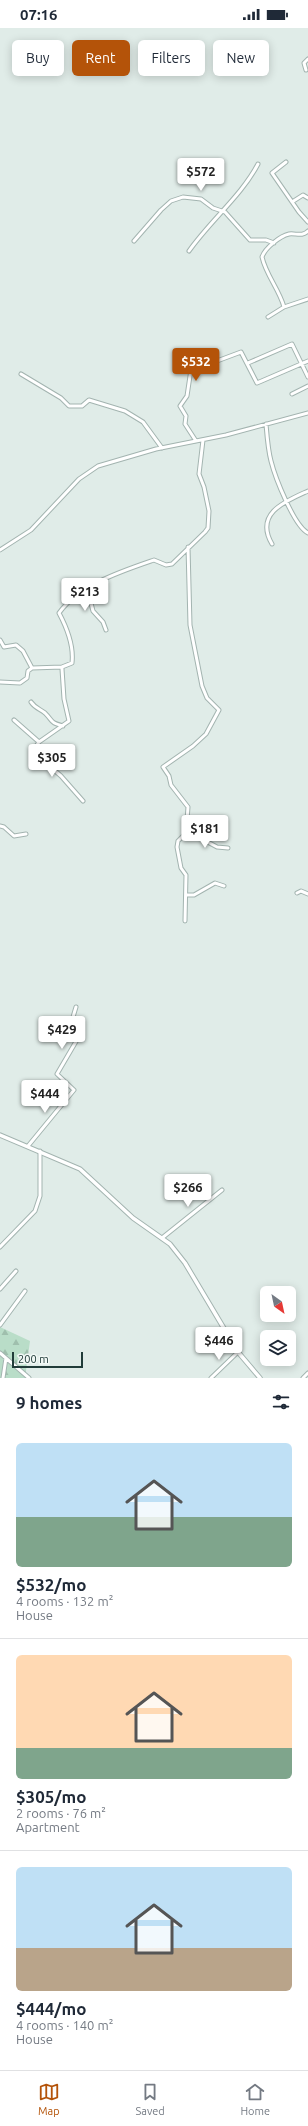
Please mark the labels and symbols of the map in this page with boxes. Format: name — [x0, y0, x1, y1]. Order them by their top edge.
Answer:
pin: $572 — [177, 158, 225, 192]
pin: $532 — [172, 348, 220, 382]
pin: $213 — [61, 578, 109, 612]
pin: $305 — [28, 744, 76, 778]
pin: $181 — [181, 815, 229, 849]
pin: $429 — [38, 1016, 86, 1050]
pin: $444 — [21, 1080, 69, 1114]
pin: $266 — [164, 1174, 212, 1208]
north arrow — [260, 1286, 296, 1322]
pin: $446 — [195, 1327, 243, 1361]
scale bar — [12, 1350, 83, 1369]

